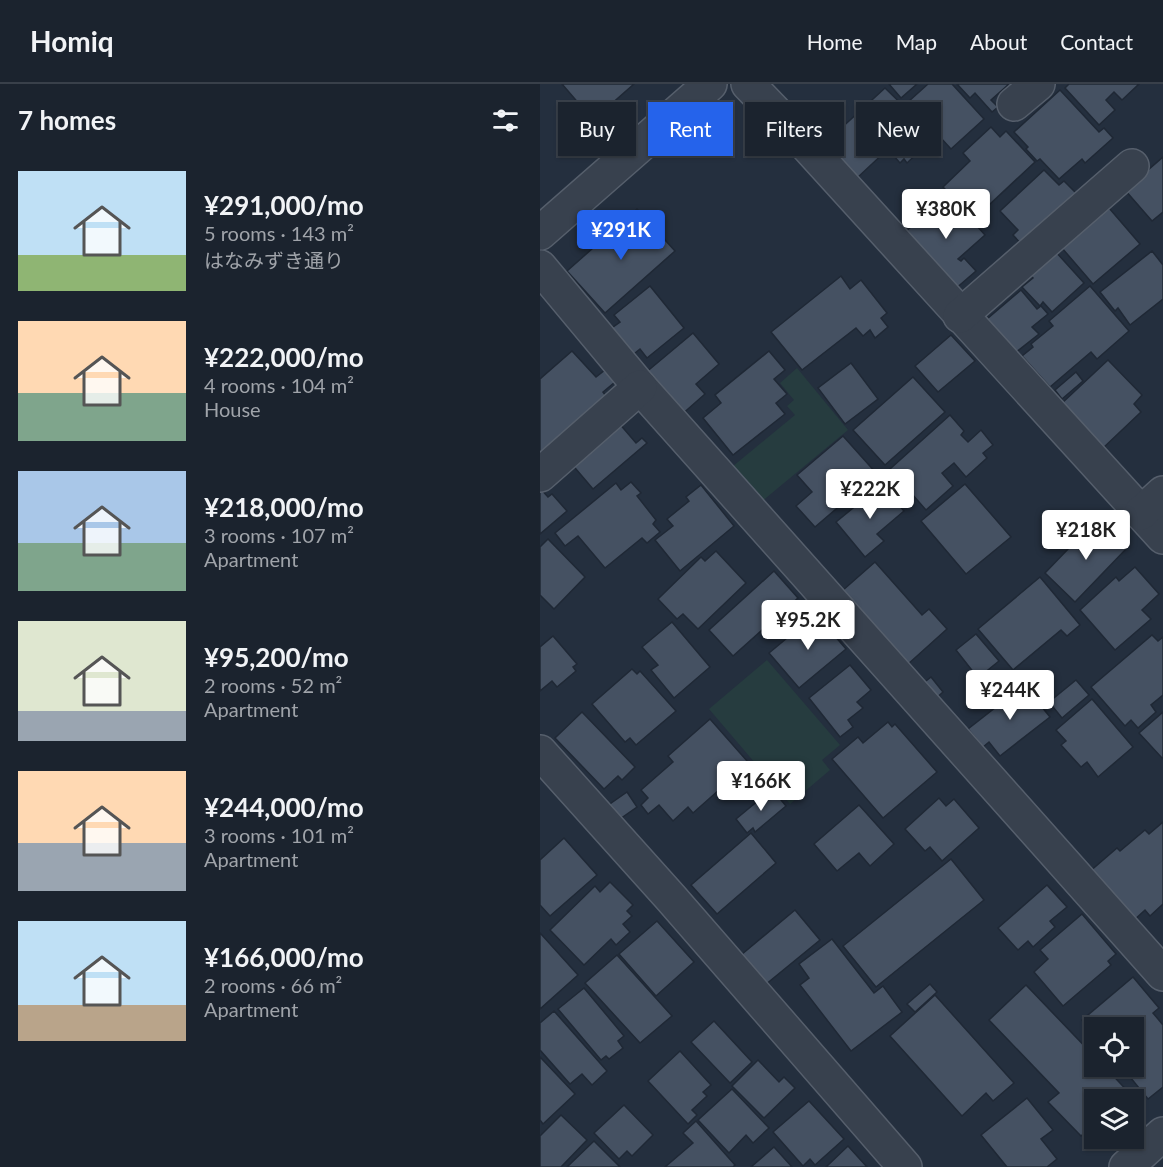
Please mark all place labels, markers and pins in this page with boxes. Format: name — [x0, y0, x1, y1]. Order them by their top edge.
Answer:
pin: ¥380K — [904, 189, 988, 240]
pin: ¥291K — [579, 210, 663, 261]
pin: ¥222K — [828, 469, 912, 520]
pin: ¥218K — [1044, 510, 1128, 561]
pin: ¥95.2K — [759, 600, 857, 651]
pin: ¥244K — [968, 670, 1052, 721]
pin: ¥166K — [719, 761, 803, 812]

